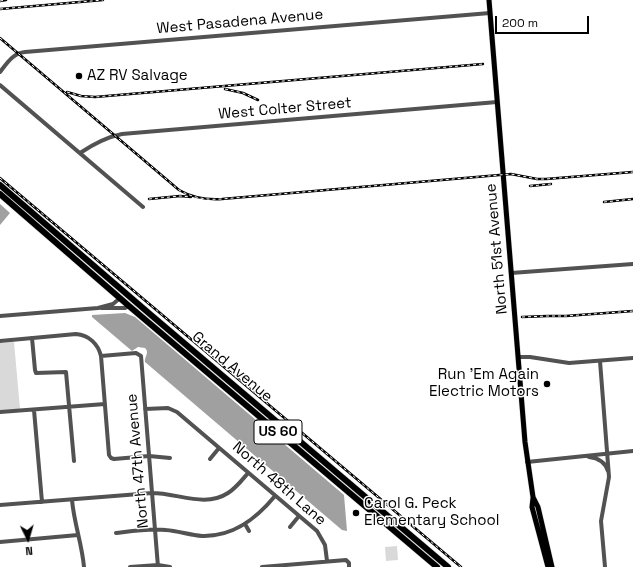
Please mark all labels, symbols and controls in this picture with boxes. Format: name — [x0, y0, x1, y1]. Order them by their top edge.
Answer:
street label: West Pasadena Avenue — [156, 6, 324, 38]
scale bar — [497, 8, 591, 34]
text: 200 m — [502, 15, 538, 31]
place label: AZ RV Salvage — [87, 67, 188, 85]
marker: AZ RV Salvage — [74, 71, 84, 81]
street label: West Colter Street — [218, 94, 352, 124]
street label: North 51st Avenue — [482, 183, 512, 315]
street label: Grand Avenue — [188, 328, 276, 406]
place label: Run 'Em Again Electric Motors — [429, 366, 539, 401]
marker: Run 'Em Again Electric Motors — [542, 379, 552, 389]
street label: North 47th Avenue — [123, 393, 153, 529]
road number: US 60 — [254, 420, 302, 444]
street label: North 48th Lane — [228, 438, 330, 530]
place label: Carol G. Peck Elementary School — [364, 495, 500, 530]
marker: Carol G. Peck Elementary School — [351, 508, 361, 518]
north arrow — [8, 519, 48, 559]
text: N — [25, 544, 33, 558]

